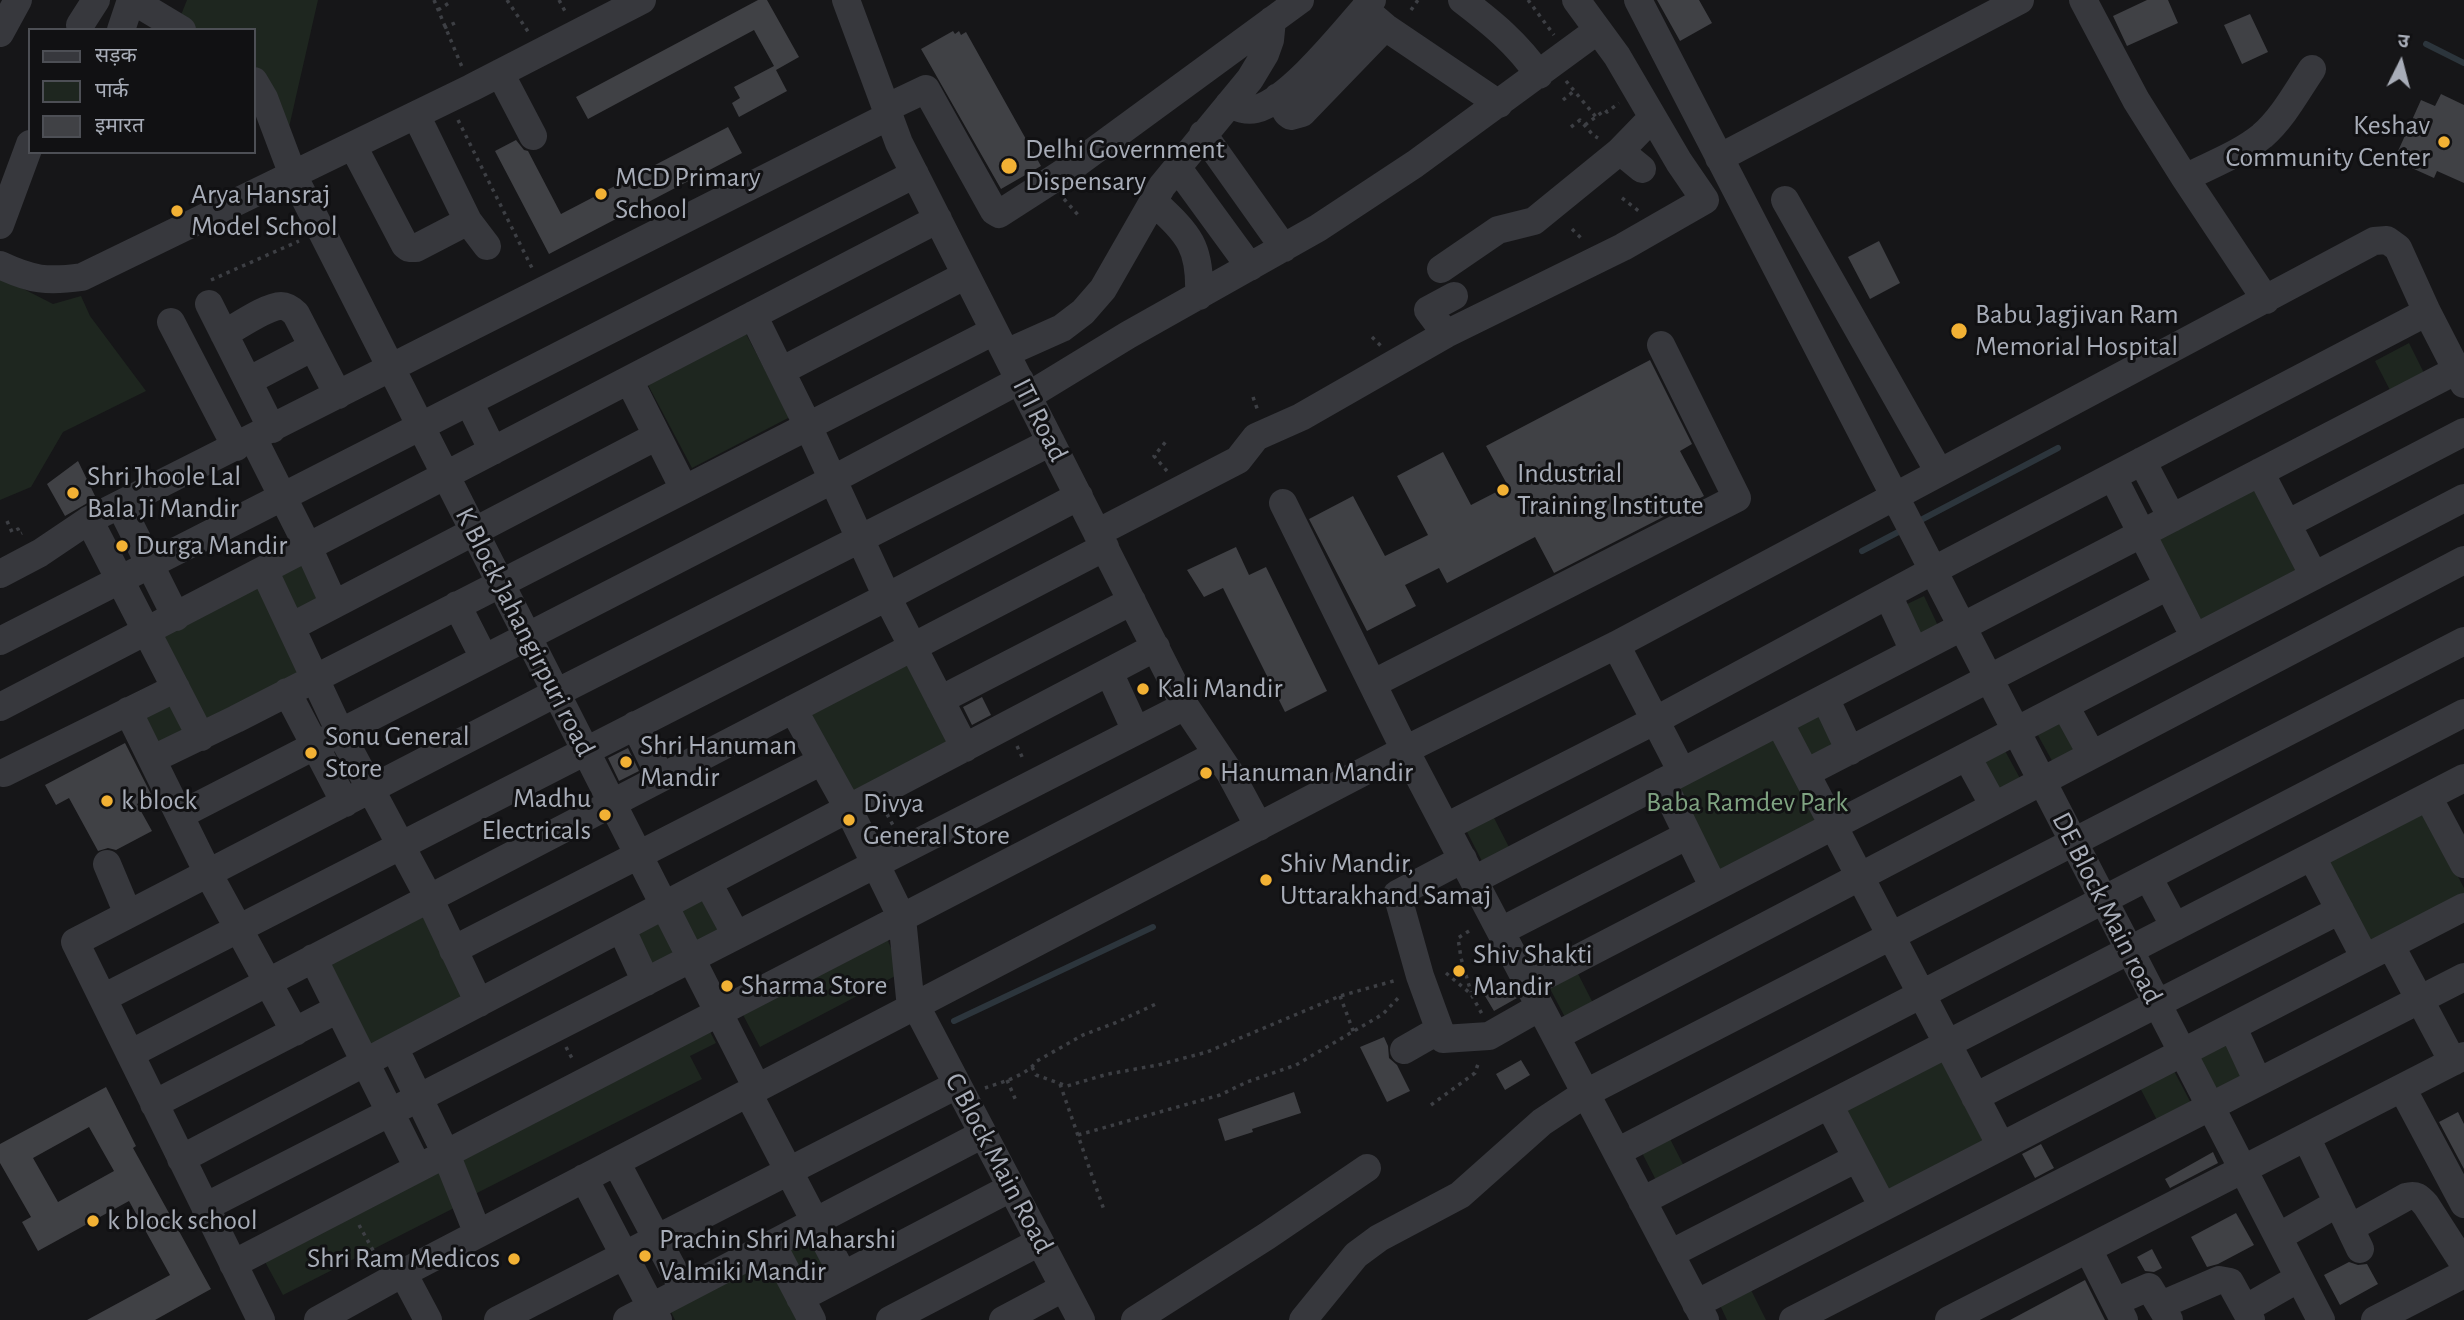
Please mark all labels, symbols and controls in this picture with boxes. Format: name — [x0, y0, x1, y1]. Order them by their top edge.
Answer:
legend — [28, 28, 256, 154]
north arrow — [2366, 28, 2436, 98]
text: उ — [2397, 32, 2410, 52]
text: सड़क — [95, 45, 137, 66]
text: पार्क — [95, 80, 129, 101]
place label: Keshav Community Center — [2225, 109, 2430, 175]
text: इमारत — [95, 115, 144, 136]
place label: Delhi Government Dispensary — [1025, 133, 1225, 199]
marker: Keshav Community Center — [2436, 134, 2452, 150]
marker: Delhi Government Dispensary — [999, 156, 1019, 176]
place label: MCD Primary School — [615, 161, 761, 227]
place label: Arya Hansraj Model School — [191, 178, 338, 244]
marker: MCD Primary School — [593, 186, 609, 202]
marker: Arya Hansraj Model School — [169, 203, 185, 219]
place label: Babu Jagjivan Ram Memorial Hospital — [1975, 298, 2179, 364]
marker: Babu Jagjivan Ram Memorial Hospital — [1949, 321, 1969, 341]
street label: ITI Road — [1005, 373, 1075, 467]
place label: Industrial Training Institute — [1517, 457, 1704, 523]
place label: Shri Jhoole Lal Bala Ji Mandir — [87, 460, 241, 526]
marker: Industrial Training Institute — [1495, 482, 1511, 498]
marker: Shri Jhoole Lal Bala Ji Mandir — [65, 485, 81, 501]
street label: K Block Jahangirpuri road — [448, 502, 602, 762]
place label: Durga Mandir — [136, 529, 287, 563]
marker: Durga Mandir — [114, 538, 130, 554]
place label: Kali Mandir — [1157, 672, 1283, 706]
marker: Kali Mandir — [1135, 681, 1151, 697]
place label: Sonu General Store — [325, 720, 470, 786]
place label: Shri Hanuman Mandir — [640, 729, 797, 795]
marker: Sonu General Store — [303, 745, 319, 761]
marker: Shri Hanuman Mandir — [618, 754, 634, 770]
place label: Hanuman Mandir — [1220, 756, 1413, 790]
marker: Hanuman Mandir — [1198, 765, 1214, 781]
place label: Madhu Electricals — [481, 782, 591, 848]
place label: k block — [121, 784, 197, 818]
park label: Baba Ramdev Park — [1646, 786, 1848, 820]
place label: Divya General Store — [863, 787, 1010, 853]
marker: k block — [99, 793, 115, 809]
street label: DE Block Main road — [2044, 806, 2170, 1010]
marker: Madhu Electricals — [597, 807, 613, 823]
marker: Divya General Store — [841, 812, 857, 828]
place label: Shiv Mandir, Uttarakhand Samaj — [1280, 847, 1491, 913]
marker: Shiv Mandir, Uttarakhand Samaj — [1258, 872, 1274, 888]
place label: Shiv Shakti Mandir — [1473, 938, 1593, 1004]
marker: Shiv Shakti Mandir — [1451, 963, 1467, 979]
place label: Sharma Store — [741, 969, 887, 1003]
marker: Sharma Store — [719, 978, 735, 994]
street label: C Block Main Road — [937, 1067, 1061, 1259]
place label: k block school — [107, 1204, 258, 1238]
marker: k block school — [85, 1213, 101, 1229]
place label: Prachin Shri Maharshi Valmiki Mandir — [659, 1223, 896, 1289]
place label: Shri Ram Medicos — [307, 1242, 500, 1276]
marker: Prachin Shri Maharshi Valmiki Mandir — [637, 1248, 653, 1264]
marker: Shri Ram Medicos — [506, 1251, 522, 1267]

